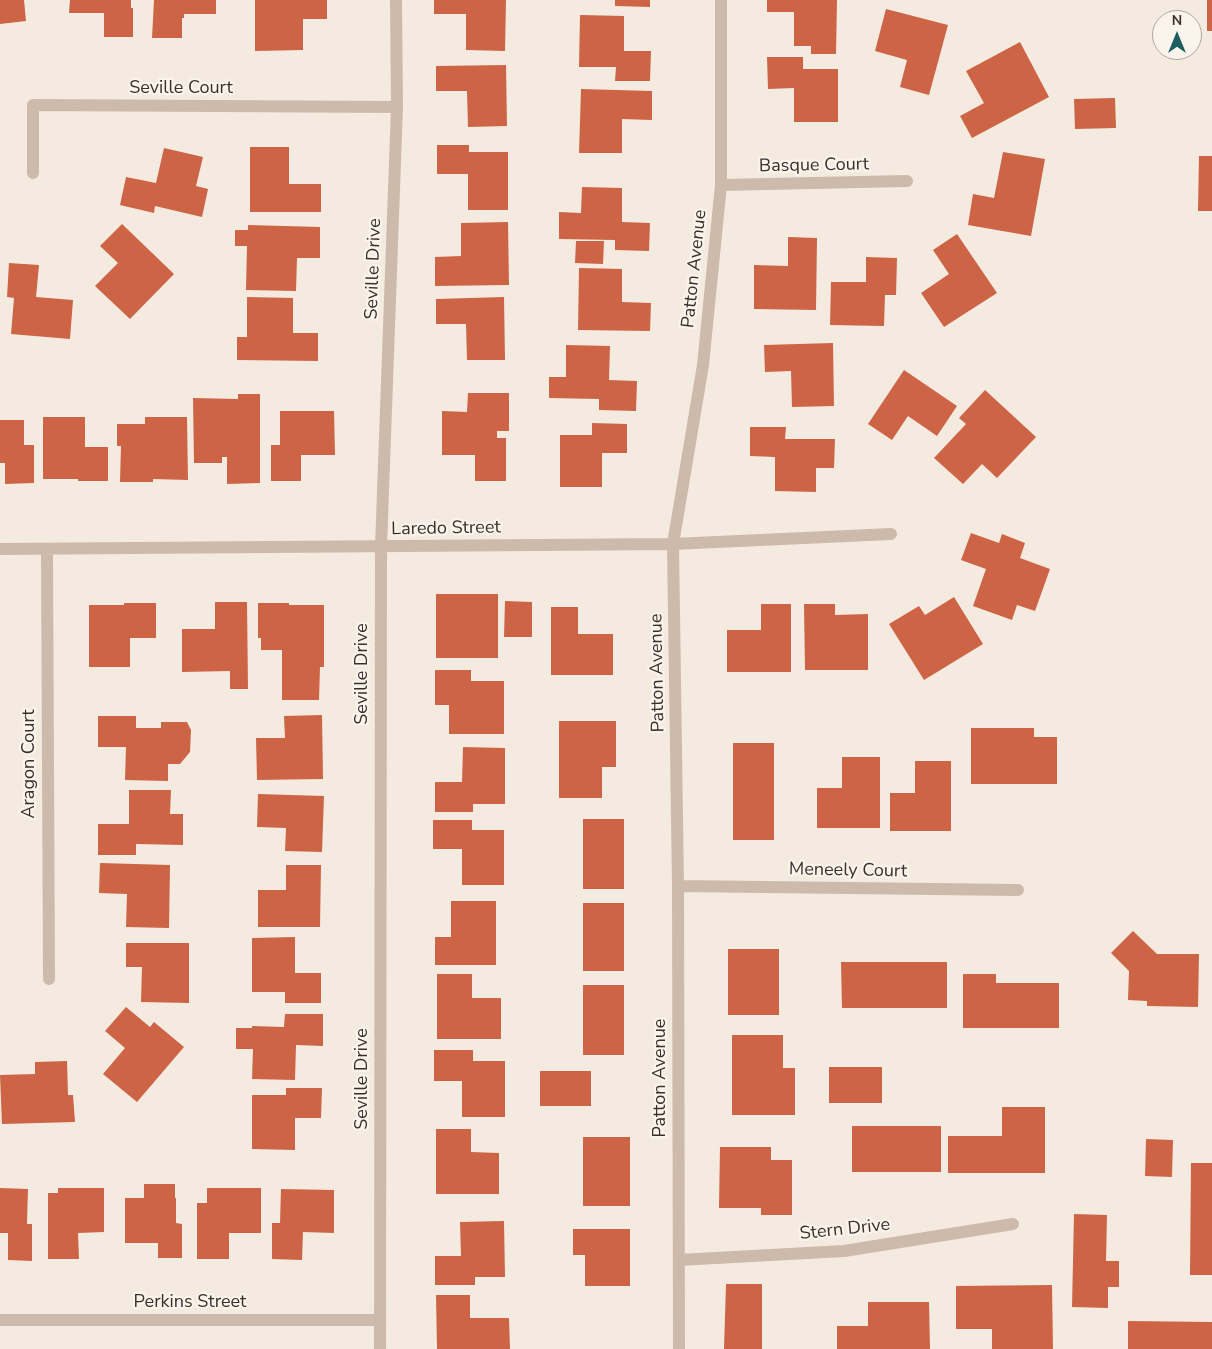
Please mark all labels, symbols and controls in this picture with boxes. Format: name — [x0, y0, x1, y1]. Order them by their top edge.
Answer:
north arrow — [1152, 10, 1202, 60]
text: N — [1172, 11, 1182, 30]
street label: Seville Court — [129, 78, 233, 100]
street label: Basque Court — [759, 154, 869, 178]
street label: Patton Avenue — [678, 209, 712, 329]
street label: Seville Drive — [361, 218, 387, 320]
street label: Laredo Street — [391, 517, 501, 541]
street label: Patton Avenue — [646, 613, 670, 733]
street label: Seville Drive — [352, 623, 374, 725]
street label: Aragon Court — [19, 709, 41, 819]
street label: Meneely Court — [789, 859, 907, 883]
street label: Patton Avenue — [650, 1019, 672, 1137]
street label: Seville Drive — [352, 1028, 374, 1130]
street label: Stern Drive — [799, 1215, 891, 1245]
street label: Perkins Street — [134, 1292, 246, 1314]

